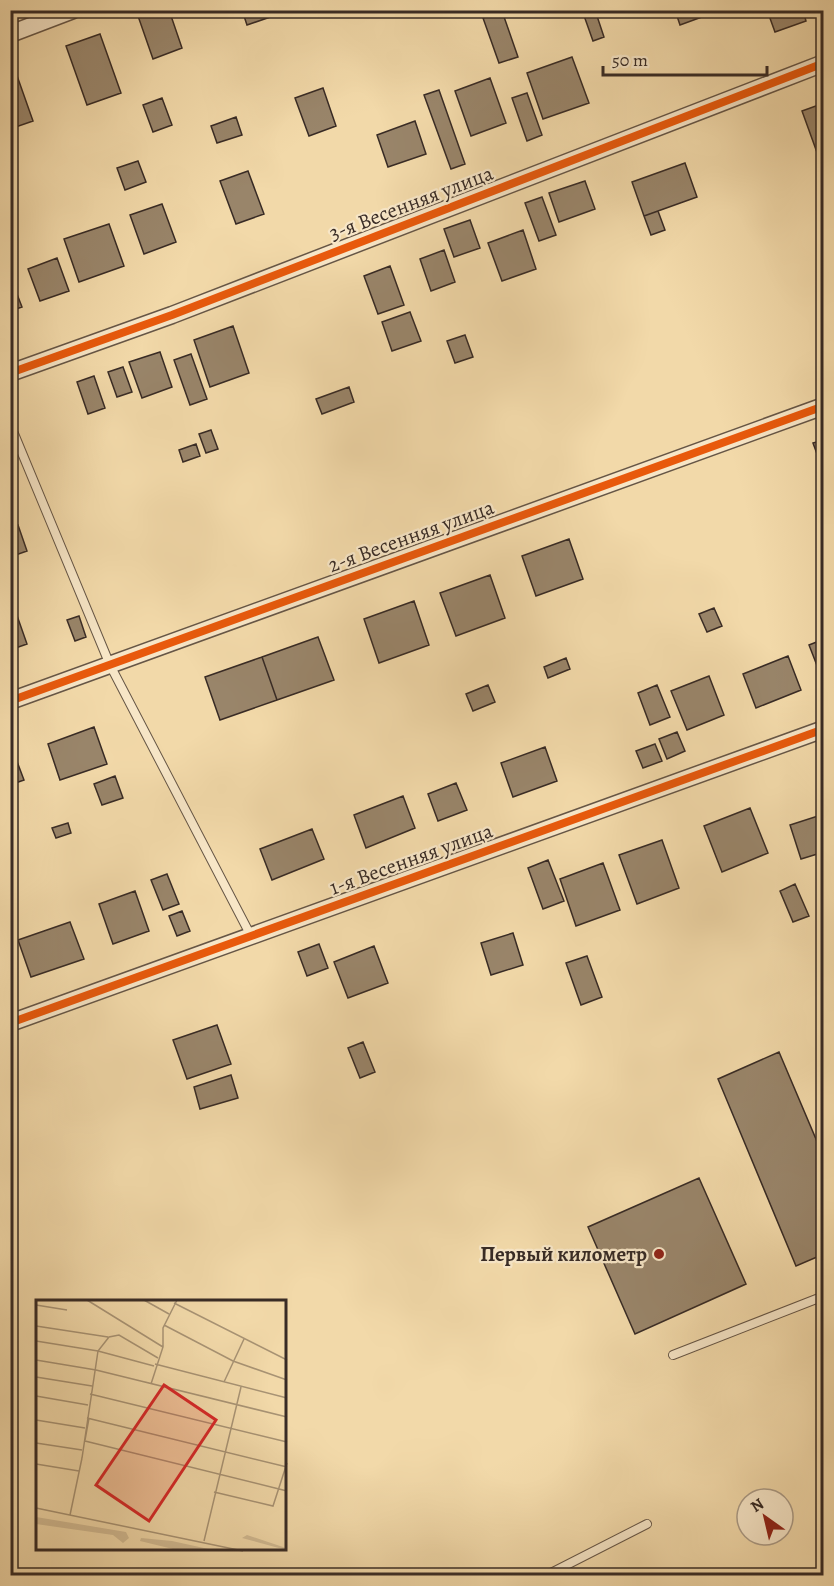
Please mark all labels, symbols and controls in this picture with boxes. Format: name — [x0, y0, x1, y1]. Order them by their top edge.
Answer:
scale bar — [603, 39, 766, 77]
text: 50 m — [612, 48, 648, 72]
street label: 3-я Весенняя улица — [325, 159, 497, 247]
street label: 2-я Весенняя улица — [324, 493, 498, 579]
street label: 1-я Весенняя улица — [325, 816, 497, 902]
place label: Первый километр — [480, 1240, 647, 1268]
marker: Первый километр — [652, 1247, 666, 1261]
inset map — [36, 1300, 286, 1550]
north arrow — [735, 1487, 795, 1547]
text: N — [746, 1493, 768, 1518]

